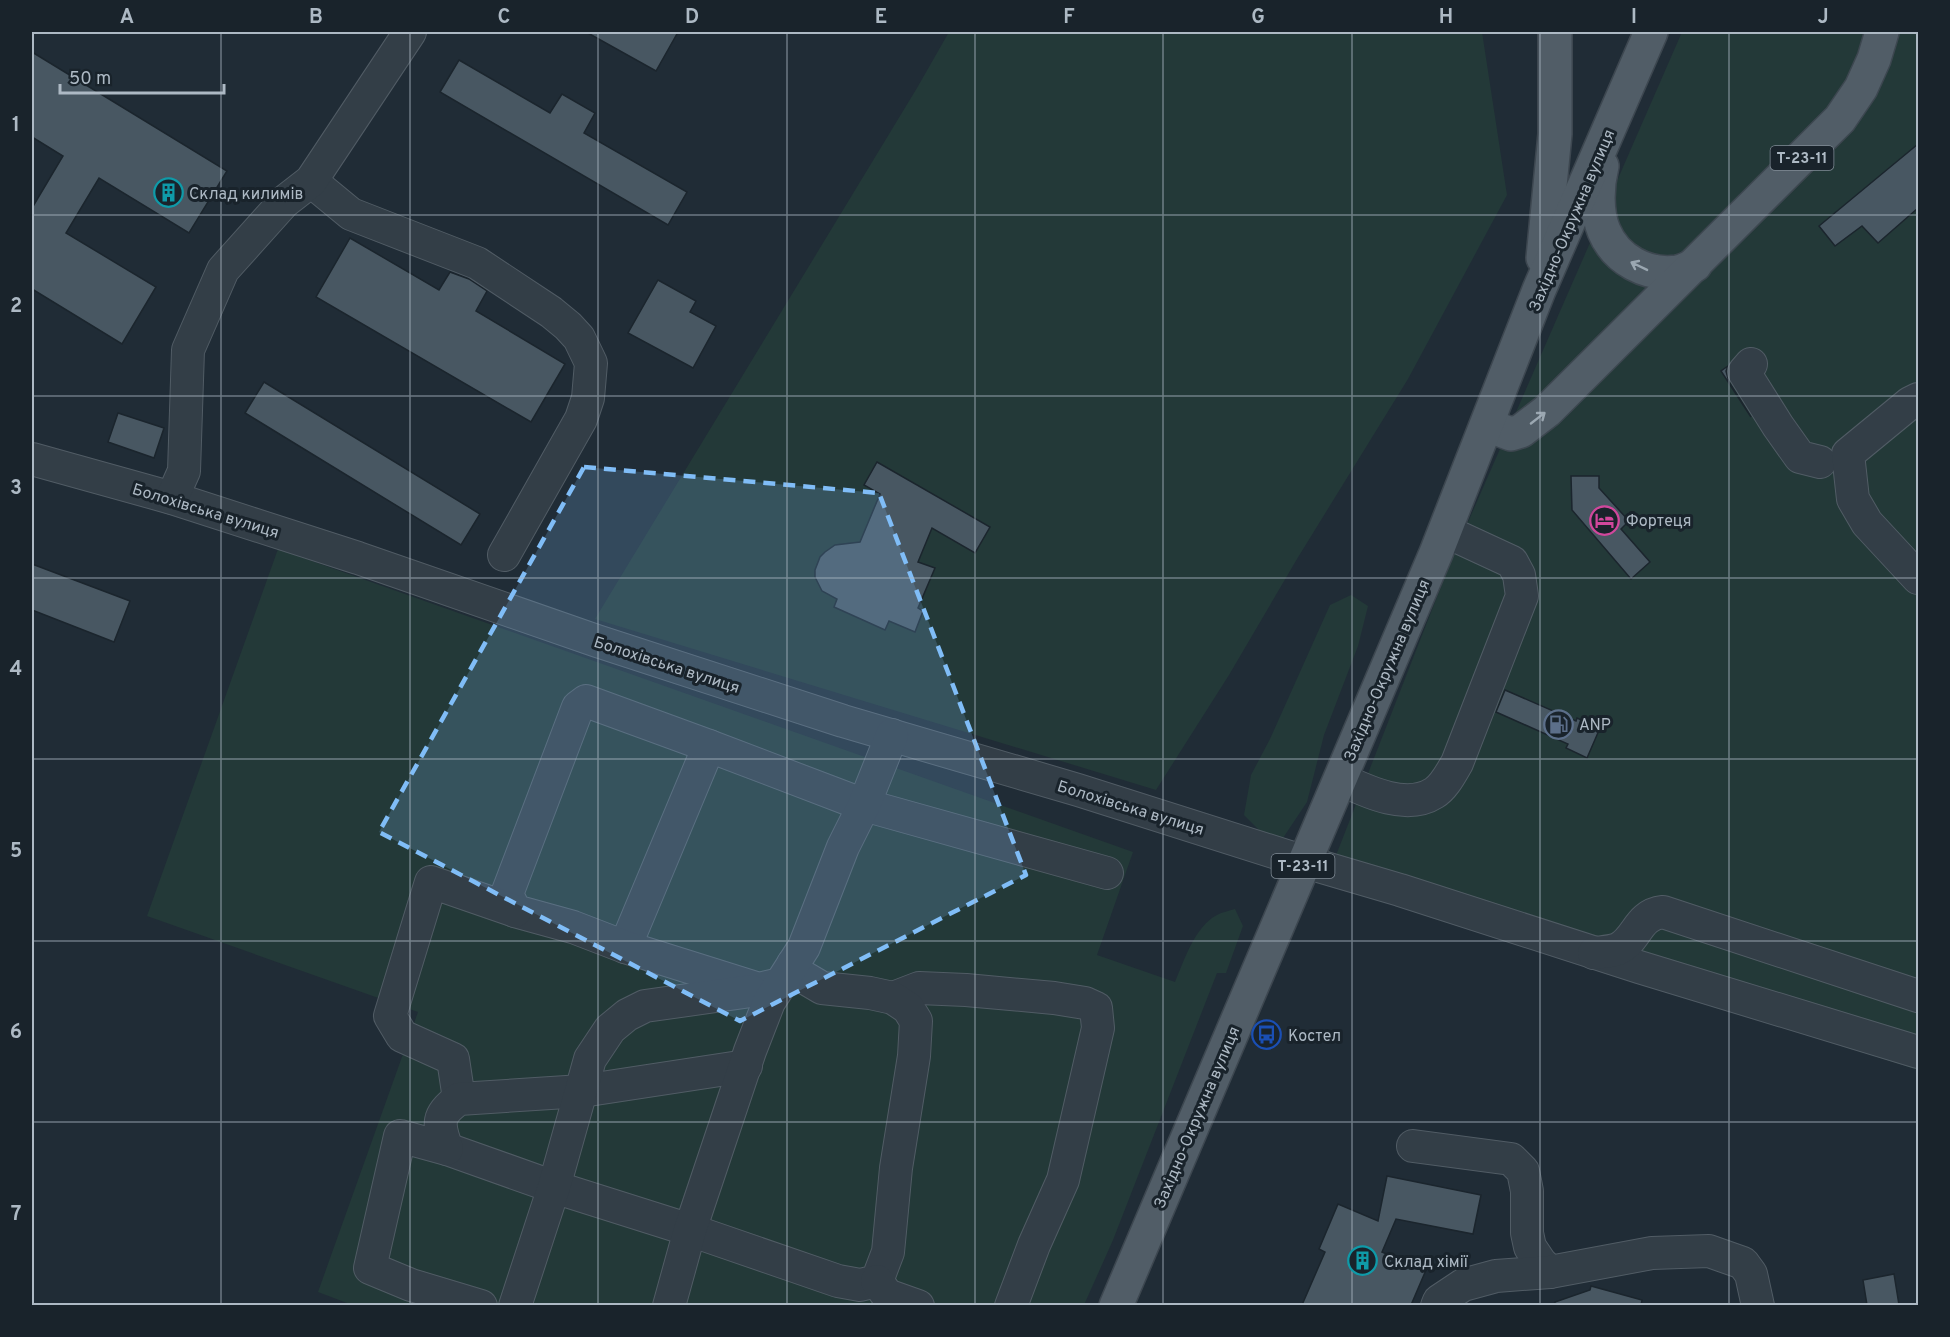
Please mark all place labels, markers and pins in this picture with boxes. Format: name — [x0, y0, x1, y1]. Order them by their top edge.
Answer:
building icon: Склад килимів — [152, 177, 184, 209]
place label: Склад килимів — [189, 185, 303, 205]
hotel icon: Фортеця — [1589, 504, 1621, 536]
place label: Фортеця — [1626, 512, 1692, 532]
fuel station icon: ANP — [1542, 708, 1574, 740]
place label: ANP — [1579, 716, 1611, 736]
bus stop icon: Костел — [1251, 1019, 1283, 1051]
place label: Костел — [1288, 1027, 1341, 1047]
building icon: Склад хімії — [1347, 1245, 1379, 1277]
place label: Склад хімії — [1384, 1253, 1469, 1273]

